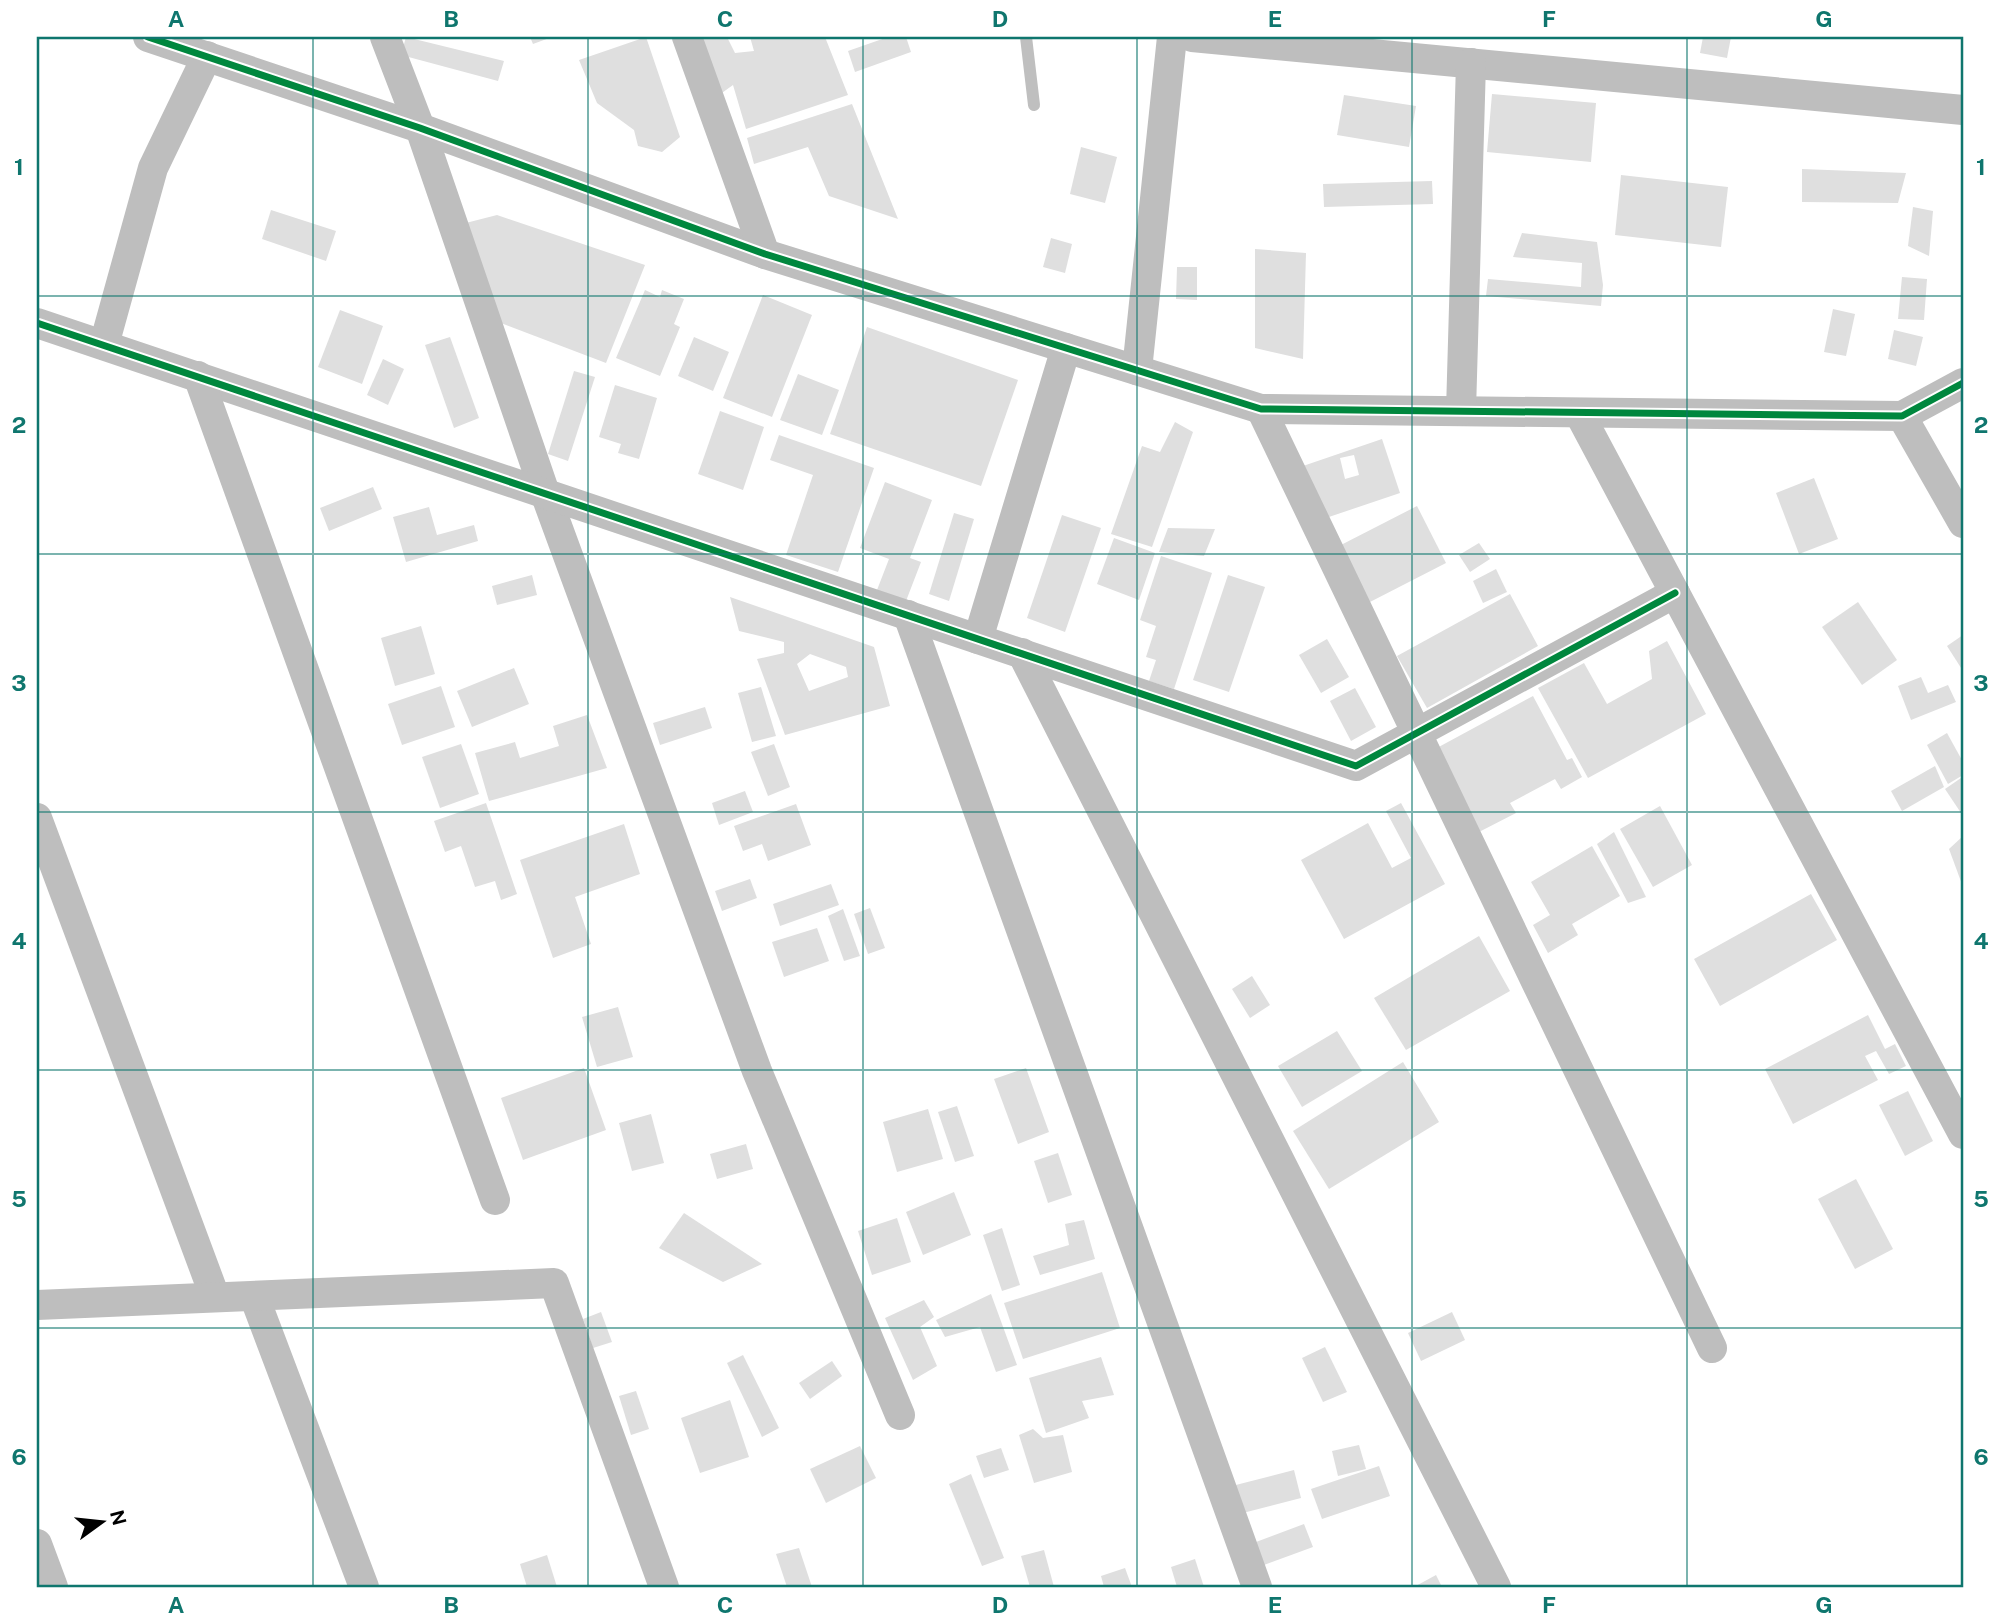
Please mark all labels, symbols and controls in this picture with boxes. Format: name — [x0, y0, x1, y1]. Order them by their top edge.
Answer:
text: A — [168, 5, 185, 32]
text: B — [443, 5, 459, 32]
text: C — [717, 5, 733, 32]
text: D — [992, 5, 1008, 32]
text: E — [1268, 5, 1282, 32]
text: F — [1542, 5, 1556, 32]
text: G — [1815, 5, 1833, 32]
text: 1 — [14, 153, 24, 180]
text: 1 — [1976, 153, 1986, 180]
text: 2 — [12, 411, 26, 438]
text: 2 — [1974, 411, 1988, 438]
text: 3 — [11, 669, 27, 696]
text: 3 — [1973, 669, 1989, 696]
text: 4 — [11, 927, 27, 954]
text: 4 — [1973, 927, 1989, 954]
text: 5 — [11, 1185, 27, 1212]
text: 5 — [1973, 1185, 1989, 1212]
text: 6 — [11, 1443, 27, 1470]
text: 6 — [1973, 1443, 1989, 1470]
north arrow — [66, 1488, 136, 1558]
text: N — [106, 1508, 131, 1528]
text: A — [168, 1591, 185, 1618]
text: B — [443, 1591, 459, 1618]
text: C — [717, 1591, 733, 1618]
text: D — [992, 1591, 1008, 1618]
text: E — [1268, 1591, 1282, 1618]
text: F — [1542, 1591, 1556, 1618]
text: G — [1815, 1591, 1833, 1618]

